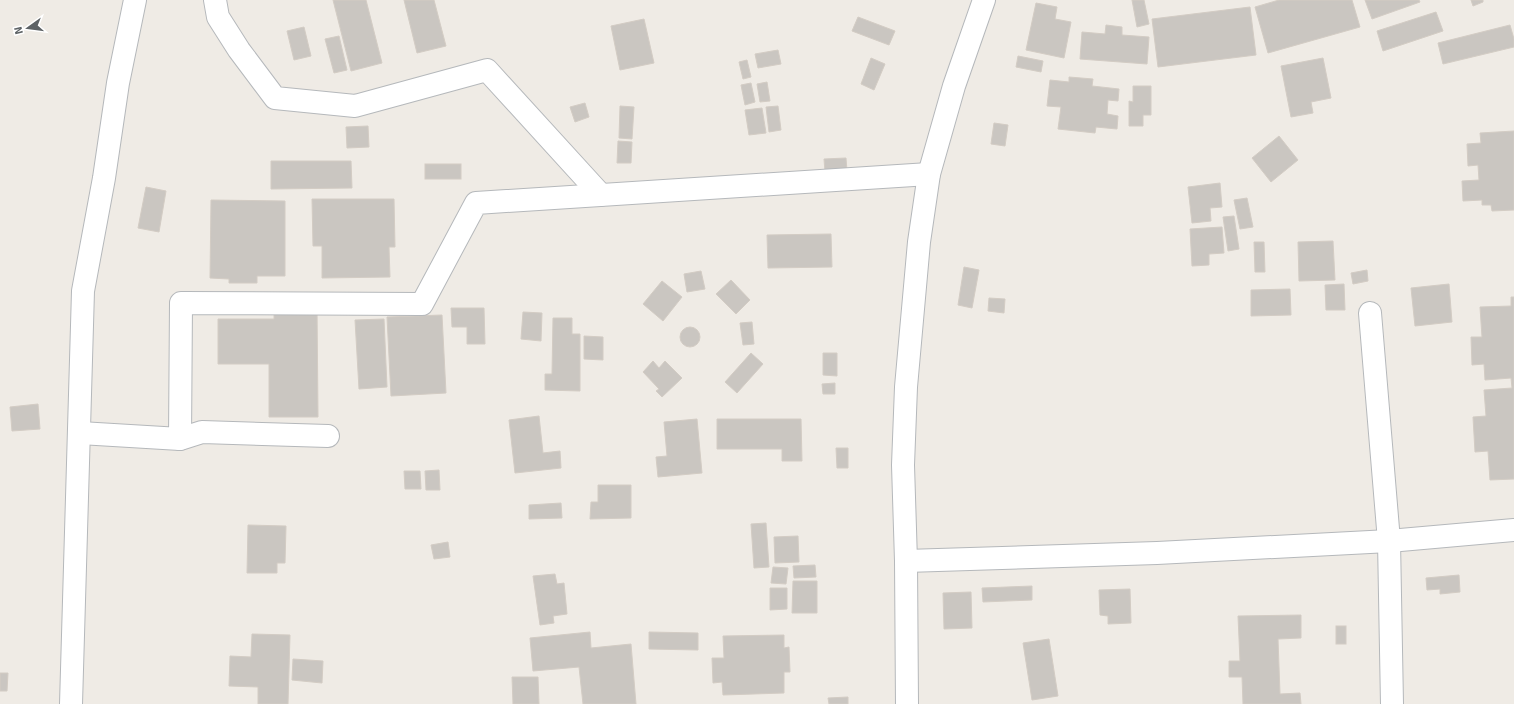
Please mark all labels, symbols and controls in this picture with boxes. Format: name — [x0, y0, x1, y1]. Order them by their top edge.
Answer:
north arrow — [8, 8, 48, 48]
text: N — [12, 25, 26, 36]

